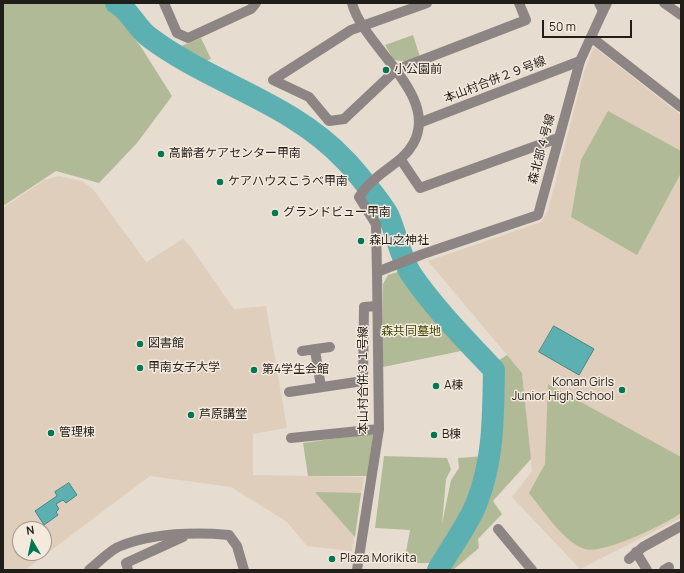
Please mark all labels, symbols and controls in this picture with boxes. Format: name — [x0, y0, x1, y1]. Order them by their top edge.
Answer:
scale bar — [544, 12, 634, 38]
text: 50 m — [549, 18, 576, 35]
street label: 本山村合併２９号線 — [442, 54, 548, 106]
place label: 小公園前 — [394, 63, 442, 77]
marker: 小公園前 — [381, 65, 391, 75]
street label: 森北部４号線 — [526, 112, 558, 186]
place label: 高齢者ケアセンター甲南 — [169, 147, 301, 161]
marker: 高齢者ケアセンター甲南 — [156, 149, 166, 159]
place label: ケアハウスこうべ甲南 — [228, 175, 348, 189]
marker: ケアハウスこうべ甲南 — [215, 177, 225, 187]
place label: グランドビュー甲南 — [283, 206, 391, 220]
marker: グランドビュー甲南 — [270, 208, 280, 218]
place label: 森山之神社 — [369, 234, 429, 248]
marker: 森山之神社 — [356, 236, 366, 246]
park label: 森共同墓地 — [381, 325, 441, 339]
street label: 本山村合併３１号線 — [357, 326, 371, 434]
place label: 図書館 — [148, 337, 184, 351]
marker: 図書館 — [135, 339, 145, 349]
place label: 甲南女子大学 — [148, 361, 220, 375]
marker: 甲南女子大学 — [135, 363, 145, 373]
place label: 第4学生会館 — [262, 363, 329, 377]
marker: 第4学生会館 — [249, 365, 259, 375]
place label: Konan Girls Junior High School — [512, 376, 614, 404]
place label: A棟 — [444, 379, 464, 393]
marker: A棟 — [431, 381, 441, 391]
marker: Konan Girls Junior High School — [617, 385, 627, 395]
place label: 芦原講堂 — [199, 408, 247, 422]
marker: 芦原講堂 — [186, 410, 196, 420]
place label: 管理棟 — [59, 426, 95, 440]
marker: 管理棟 — [46, 428, 56, 438]
place label: B棟 — [442, 428, 461, 442]
marker: B棟 — [429, 430, 439, 440]
north arrow — [12, 521, 52, 561]
text: N — [25, 522, 35, 538]
place label: Plaza Morikita — [340, 552, 416, 566]
marker: Plaza Morikita — [327, 554, 337, 564]

